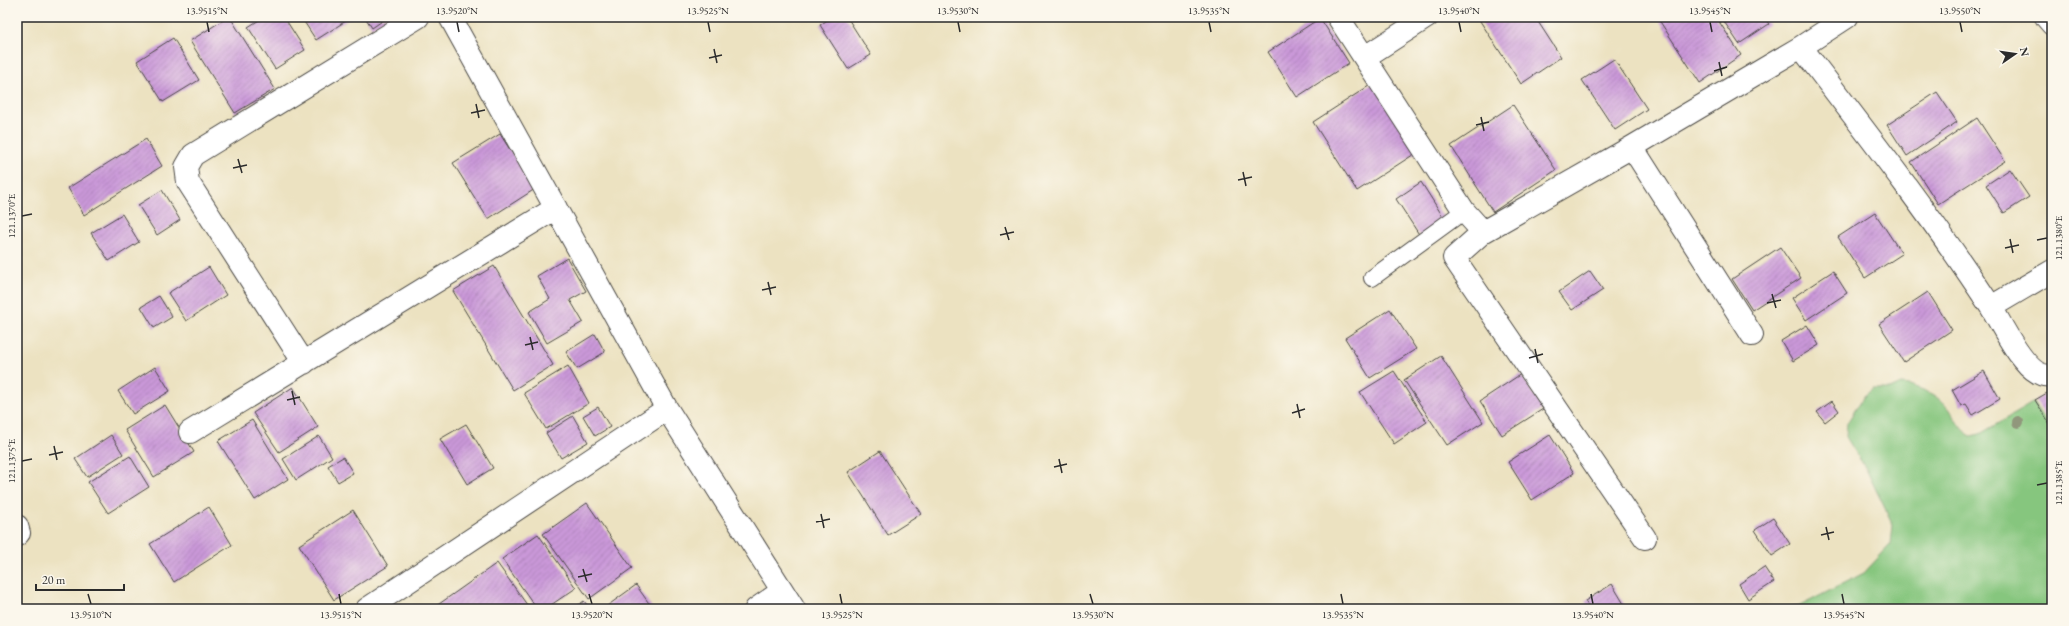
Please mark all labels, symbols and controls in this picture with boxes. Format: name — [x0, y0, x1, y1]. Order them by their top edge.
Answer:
text: 13.9515°N — [186, 4, 228, 17]
text: 13.9520°N — [436, 4, 478, 17]
text: 13.9525°N — [687, 4, 729, 17]
text: 13.9530°N — [937, 4, 979, 17]
text: 13.9535°N — [1188, 4, 1230, 17]
text: 13.9540°N — [1438, 4, 1480, 17]
text: 13.9545°N — [1689, 4, 1731, 17]
text: 13.9550°N — [1939, 4, 1981, 17]
north arrow — [1995, 34, 2035, 74]
text: N — [2017, 46, 2033, 58]
text: 121.1370°E — [5, 193, 18, 238]
text: 121.1380°E — [2052, 215, 2065, 260]
text: 121.1375°E — [5, 438, 18, 483]
text: 121.1385°E — [2052, 460, 2065, 505]
scale bar — [36, 566, 124, 592]
text: 20 m — [42, 572, 66, 588]
text: 13.9510°N — [70, 608, 112, 621]
text: 13.9515°N — [320, 608, 362, 621]
text: 13.9520°N — [571, 608, 613, 621]
text: 13.9525°N — [821, 608, 863, 621]
text: 13.9530°N — [1072, 608, 1114, 621]
text: 13.9535°N — [1322, 608, 1364, 621]
text: 13.9540°N — [1572, 608, 1614, 621]
text: 13.9545°N — [1823, 608, 1865, 621]

